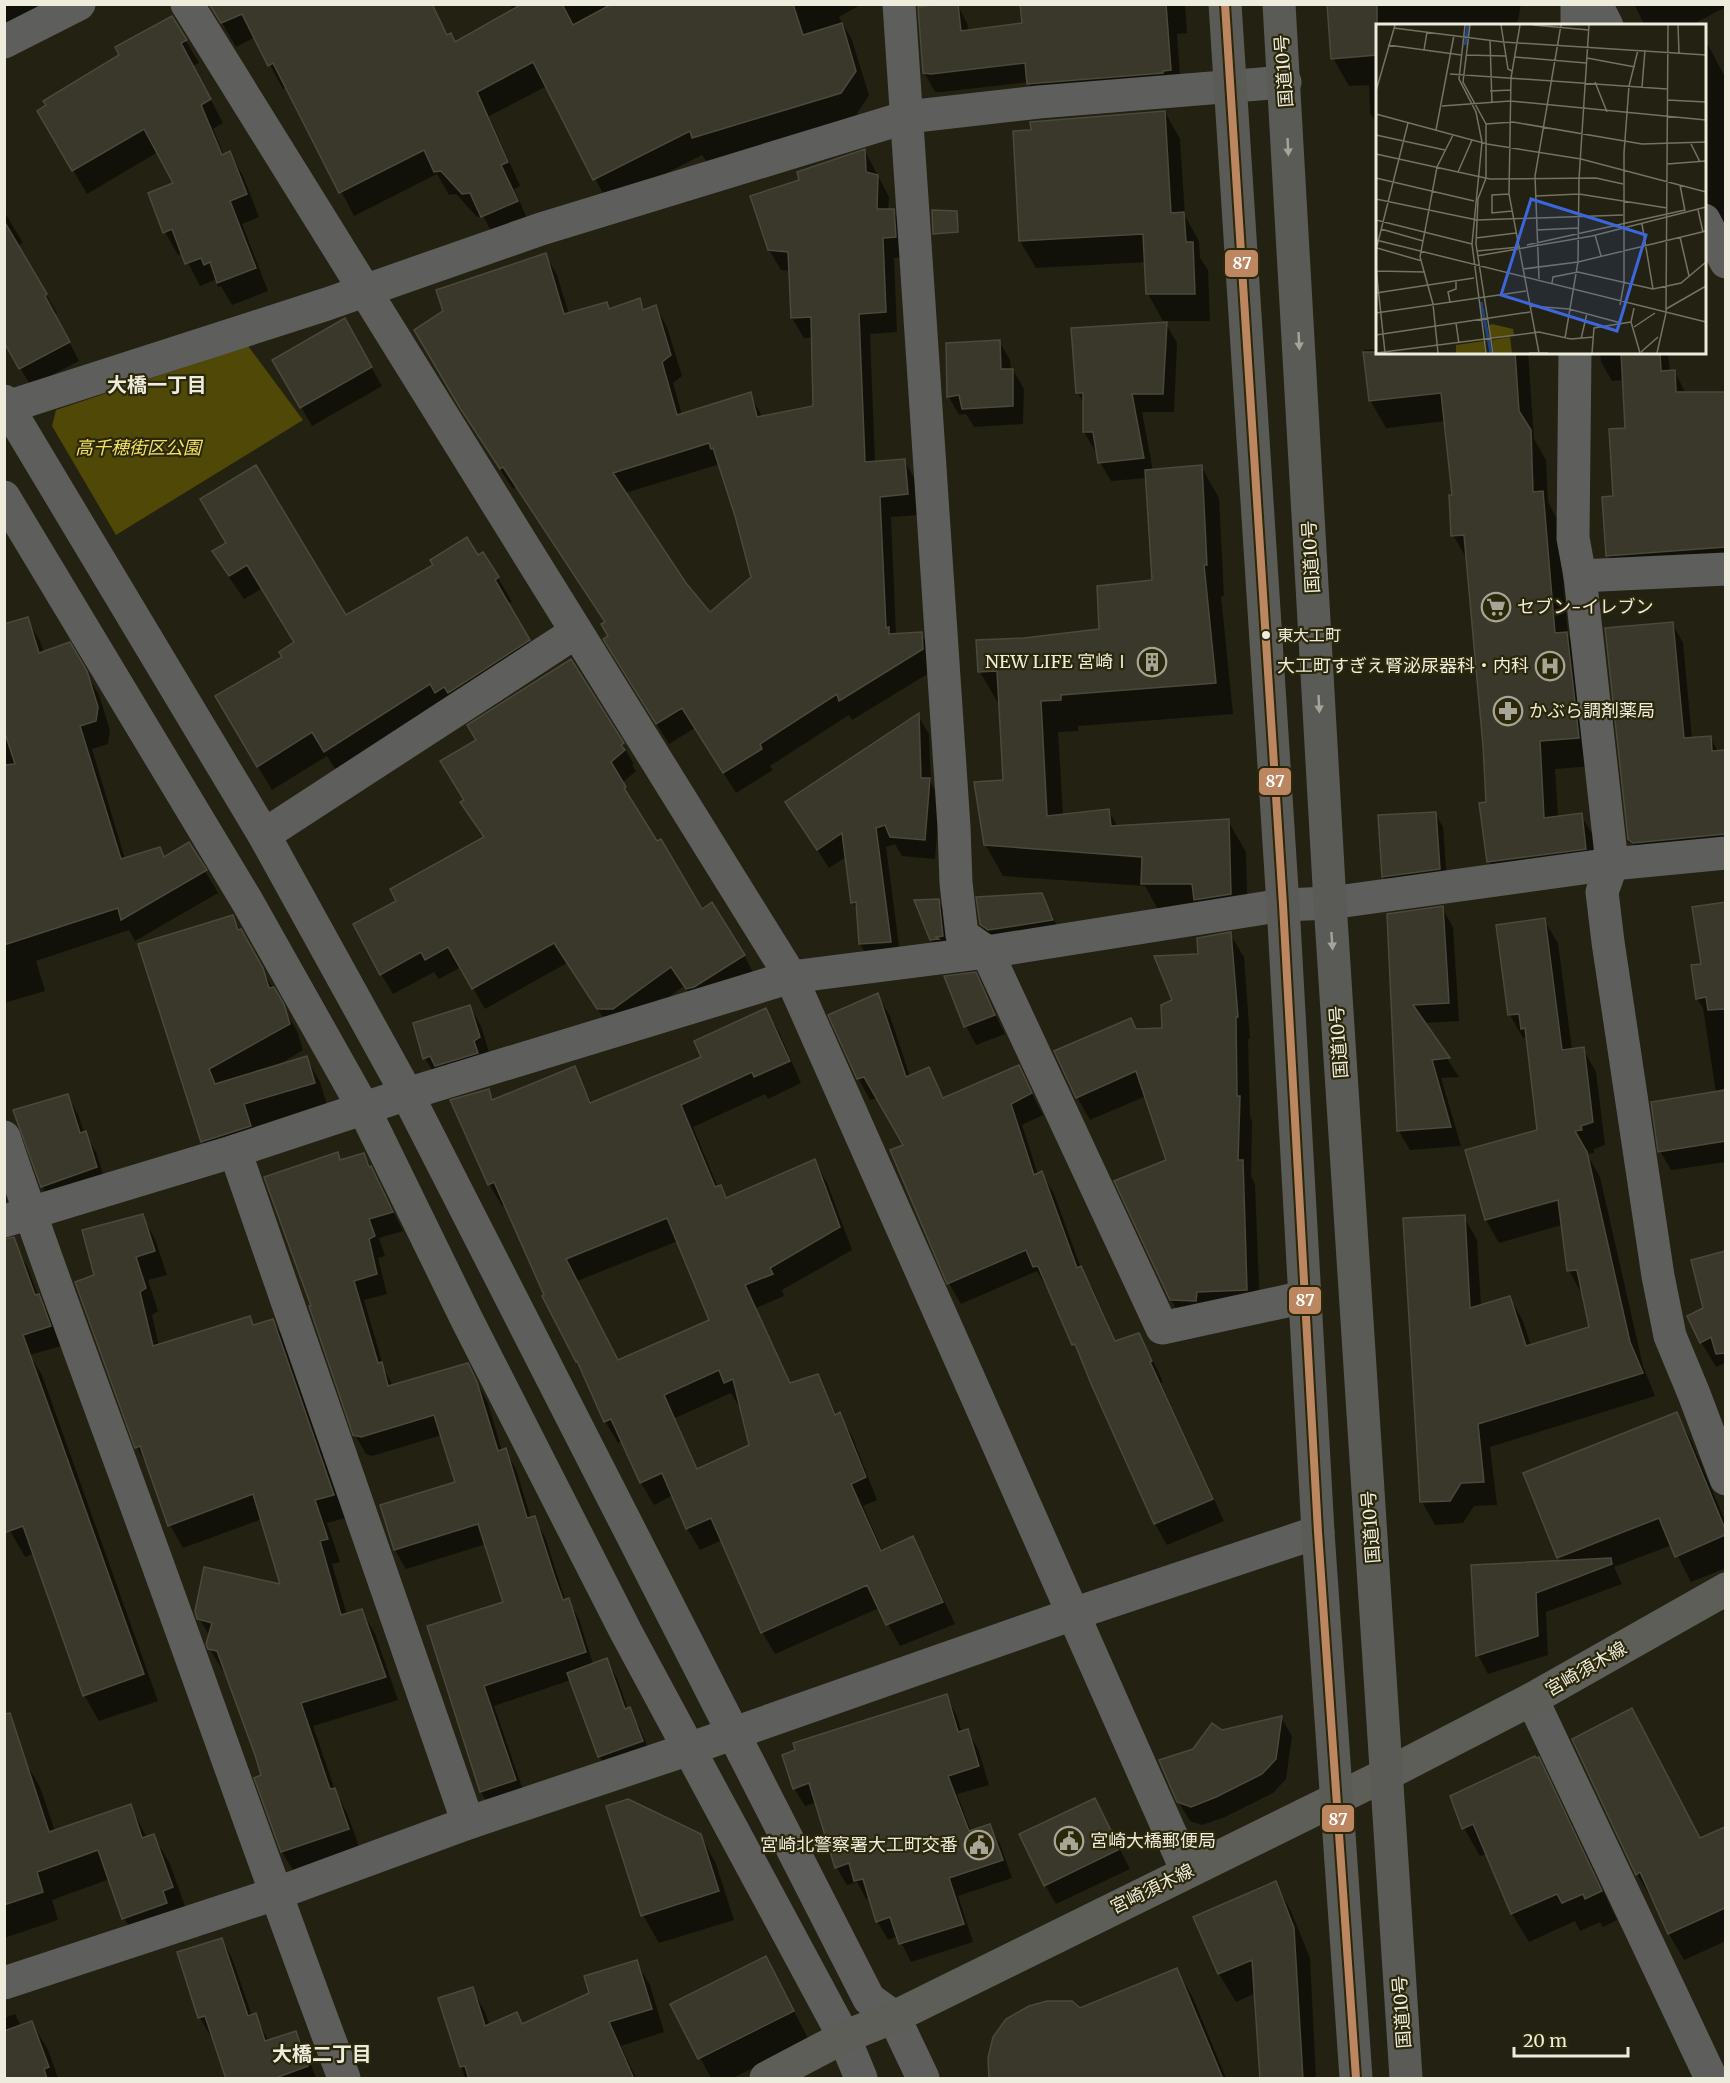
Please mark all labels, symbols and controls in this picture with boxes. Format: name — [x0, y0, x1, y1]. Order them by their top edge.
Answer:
inset map — [1376, 24, 1706, 354]
street label: 国道10号 — [1269, 34, 1298, 108]
one-way arrow — [1284, 137, 1293, 156]
line badge: 87 — [1224, 249, 1259, 278]
text: 87 — [1233, 253, 1252, 273]
one-way arrow — [1294, 332, 1304, 351]
district label: 大橋一丁目 — [107, 372, 207, 397]
park label: 高千穂街区公園 — [75, 436, 204, 459]
street label: 国道10号 — [1297, 520, 1324, 594]
supermarket icon: セブン-イレブン — [1480, 591, 1512, 623]
place label: セブン-イレブン — [1517, 595, 1653, 618]
place label: 東大工町 — [1277, 625, 1341, 645]
marker: 東大工町 — [1260, 629, 1272, 641]
building icon: NEW LIFE 宮崎Ⅰ — [1136, 646, 1168, 678]
place label: NEW LIFE 宮崎Ⅰ — [985, 650, 1131, 673]
hospital icon: 大工町すぎえ腎泌尿器科・内科 — [1534, 650, 1566, 682]
place label: 大工町すぎえ腎泌尿器科・内科 — [1277, 654, 1529, 677]
one-way arrow — [1314, 694, 1323, 713]
pharmacy icon: かぶら調剤薬局 — [1492, 695, 1524, 727]
place label: かぶら調剤薬局 — [1529, 699, 1655, 722]
line badge: 87 — [1258, 767, 1292, 796]
text: 87 — [1266, 771, 1285, 791]
one-way arrow — [1327, 931, 1337, 950]
street label: 国道10号 — [1324, 1005, 1353, 1079]
line badge: 87 — [1288, 1286, 1322, 1315]
text: 87 — [1296, 1290, 1315, 1310]
street label: 国道10号 — [1356, 1490, 1385, 1564]
street label: 宮崎須木線 — [1541, 1636, 1630, 1701]
line badge: 87 — [1321, 1804, 1355, 1833]
text: 87 — [1329, 1809, 1348, 1829]
public building icon: 宮崎大橋郵便局 — [1053, 1825, 1085, 1857]
public building icon: 宮崎北警察署大工町交番 — [963, 1829, 995, 1861]
place label: 宮崎大橋郵便局 — [1090, 1829, 1216, 1852]
place label: 宮崎北警察署大工町交番 — [760, 1833, 958, 1856]
street label: 宮崎須木線 — [1106, 1858, 1197, 1919]
street label: 国道10号 — [1387, 1975, 1416, 2049]
scale bar — [1514, 2020, 1628, 2058]
text: 20 m — [1523, 2029, 1567, 2052]
district label: 大橋二丁目 — [272, 2041, 372, 2066]

